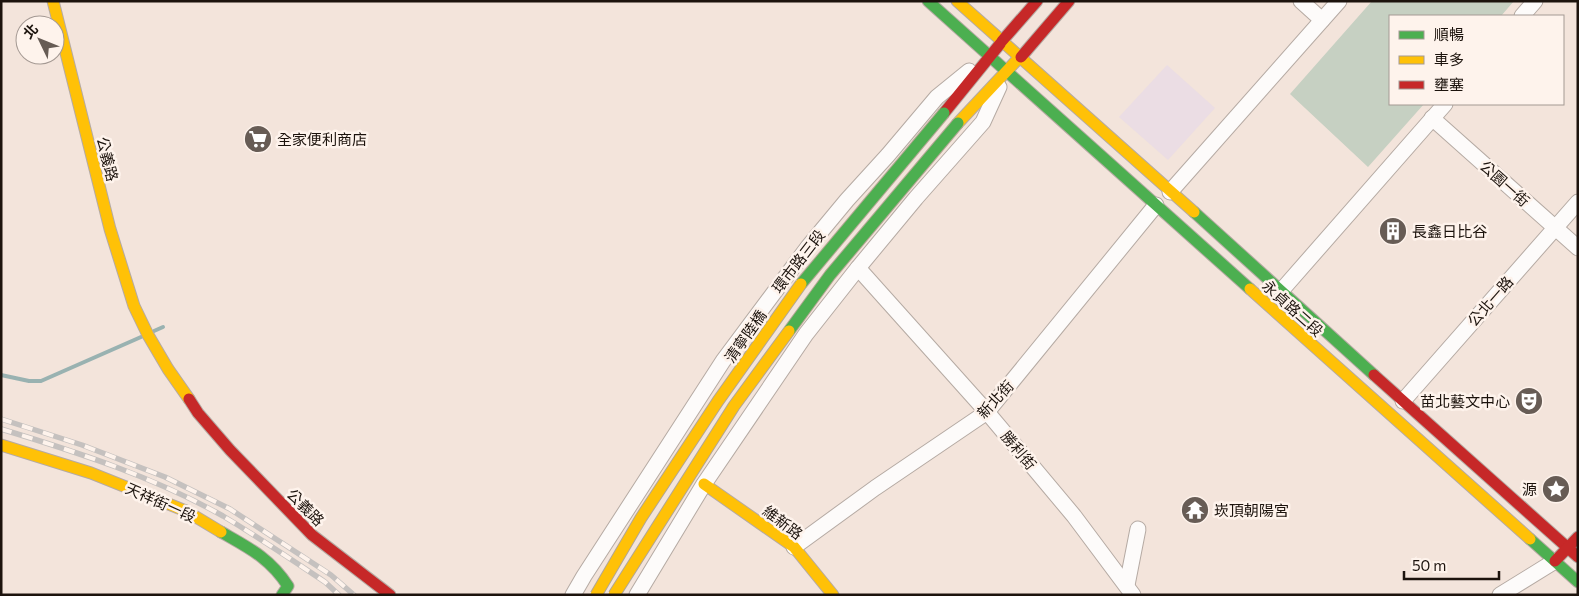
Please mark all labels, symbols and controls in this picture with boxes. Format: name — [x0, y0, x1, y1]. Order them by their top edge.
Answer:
north arrow — [15, 15, 65, 65]
legend — [1389, 15, 1564, 105]
text: 北 — [19, 20, 41, 42]
text: 順暢 — [1434, 25, 1464, 43]
text: 車多 — [1434, 50, 1464, 68]
text: 壅塞 — [1434, 75, 1464, 93]
supermarket icon: 全家便利商店 — [243, 124, 273, 154]
place label: 全家便利商店 — [277, 130, 367, 148]
street label: 公義路 — [94, 135, 122, 183]
street label: 公園一街 — [1477, 156, 1533, 210]
building icon: 長鑫日比谷 — [1378, 216, 1408, 246]
place label: 長鑫日比谷 — [1412, 222, 1487, 240]
street label: 環市路三段 — [768, 226, 828, 296]
street label: 公北一路 — [1464, 272, 1516, 330]
street label: 永貞路二段 — [1259, 276, 1327, 340]
street label: 清寧陸橋 — [720, 306, 770, 366]
street label: 新北街 — [973, 376, 1017, 422]
theatre icon: 苗北藝文中心 — [1514, 386, 1544, 416]
place label: 苗北藝文中心 — [1420, 392, 1510, 410]
street label: 勝利街 — [998, 427, 1040, 473]
place icon: 源 — [1541, 474, 1571, 504]
street label: 天祥街一段 — [123, 479, 199, 525]
place label: 源 — [1522, 480, 1537, 498]
street label: 公義路 — [284, 485, 328, 529]
temple icon: 崁頂朝陽宮 — [1180, 495, 1210, 525]
street label: 維新路 — [760, 501, 806, 543]
place label: 崁頂朝陽宮 — [1214, 501, 1289, 519]
scale bar — [1404, 548, 1499, 580]
text: 50 m — [1412, 556, 1446, 574]

